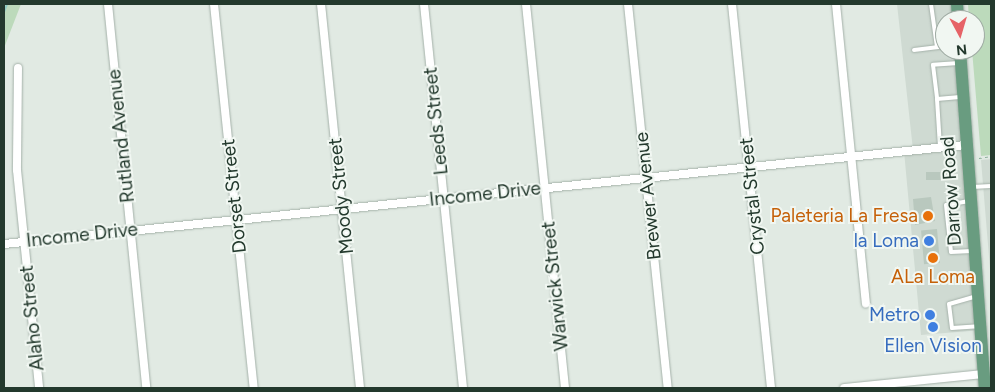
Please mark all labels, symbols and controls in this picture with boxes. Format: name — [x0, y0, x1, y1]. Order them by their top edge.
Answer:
north arrow — [935, 10, 985, 60]
text: N — [955, 40, 968, 58]
street label: Leeds Street — [419, 66, 453, 176]
street label: Rutland Avenue — [103, 68, 139, 204]
street label: Brewer Avenue — [630, 131, 666, 261]
street label: Darrow Road — [936, 135, 966, 247]
street label: Crystal Street — [735, 136, 769, 256]
street label: Moody Street — [324, 137, 358, 255]
street label: Dorset Street — [217, 138, 251, 254]
street label: Income Drive — [428, 177, 542, 211]
place label: Paleteria La Fresa — [770, 205, 918, 227]
marker: Paleteria La Fresa — [922, 210, 934, 222]
street label: Income Drive — [25, 218, 139, 252]
street label: Warwick Street — [537, 220, 573, 352]
place label: la Loma — [854, 230, 919, 252]
marker: la Loma — [923, 235, 935, 247]
marker: ALa Loma — [927, 252, 939, 264]
street label: Alaho Street — [15, 264, 49, 372]
place label: ALa Loma — [891, 266, 975, 288]
place label: Metro — [869, 304, 920, 326]
marker: Metro — [924, 309, 936, 321]
marker: Ellen Vision — [927, 321, 939, 333]
place label: Ellen Vision — [884, 335, 982, 357]

